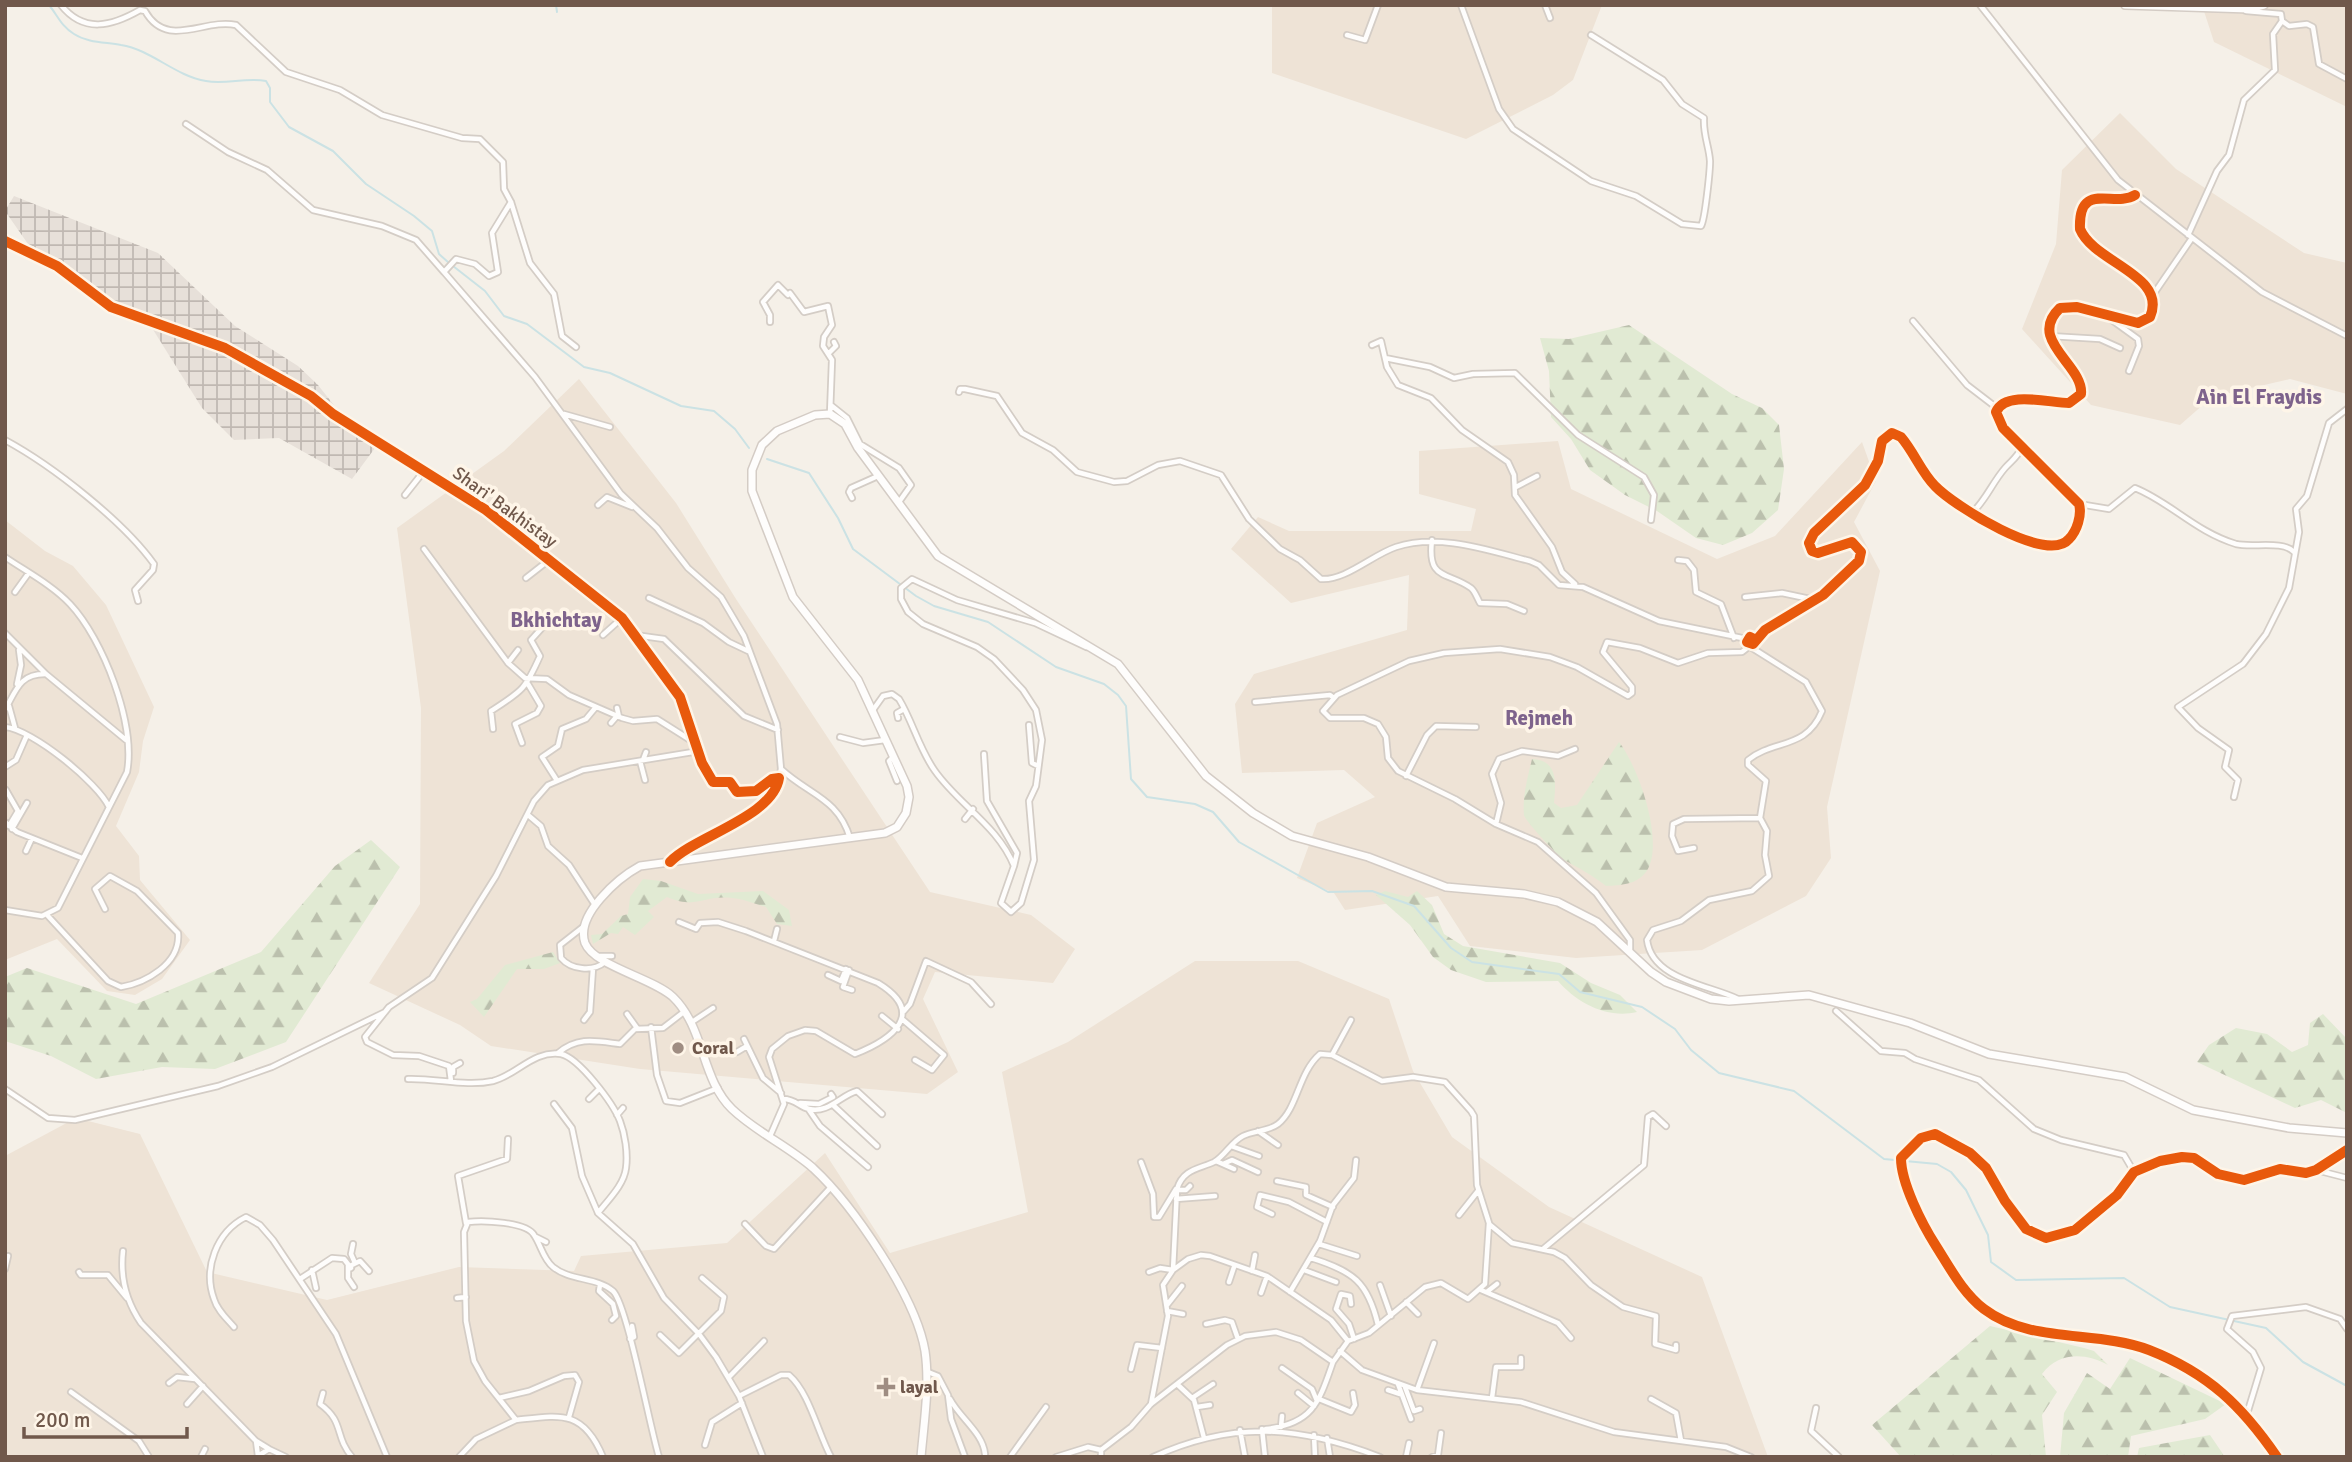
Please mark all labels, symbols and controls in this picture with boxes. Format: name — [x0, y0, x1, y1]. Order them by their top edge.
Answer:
district label: Ain El Fraydis — [2196, 384, 2322, 410]
street label: Shari' Bakhistay — [449, 462, 562, 553]
district label: Bkhichtay — [510, 607, 602, 633]
district label: Rejmeh — [1505, 705, 1573, 731]
place label: Coral — [692, 1037, 734, 1059]
marker: Coral — [670, 1040, 686, 1056]
place label: layal — [900, 1376, 939, 1398]
marker: layal — [878, 1379, 894, 1395]
scale bar — [24, 1396, 187, 1440]
text: 200 m — [35, 1407, 90, 1433]

